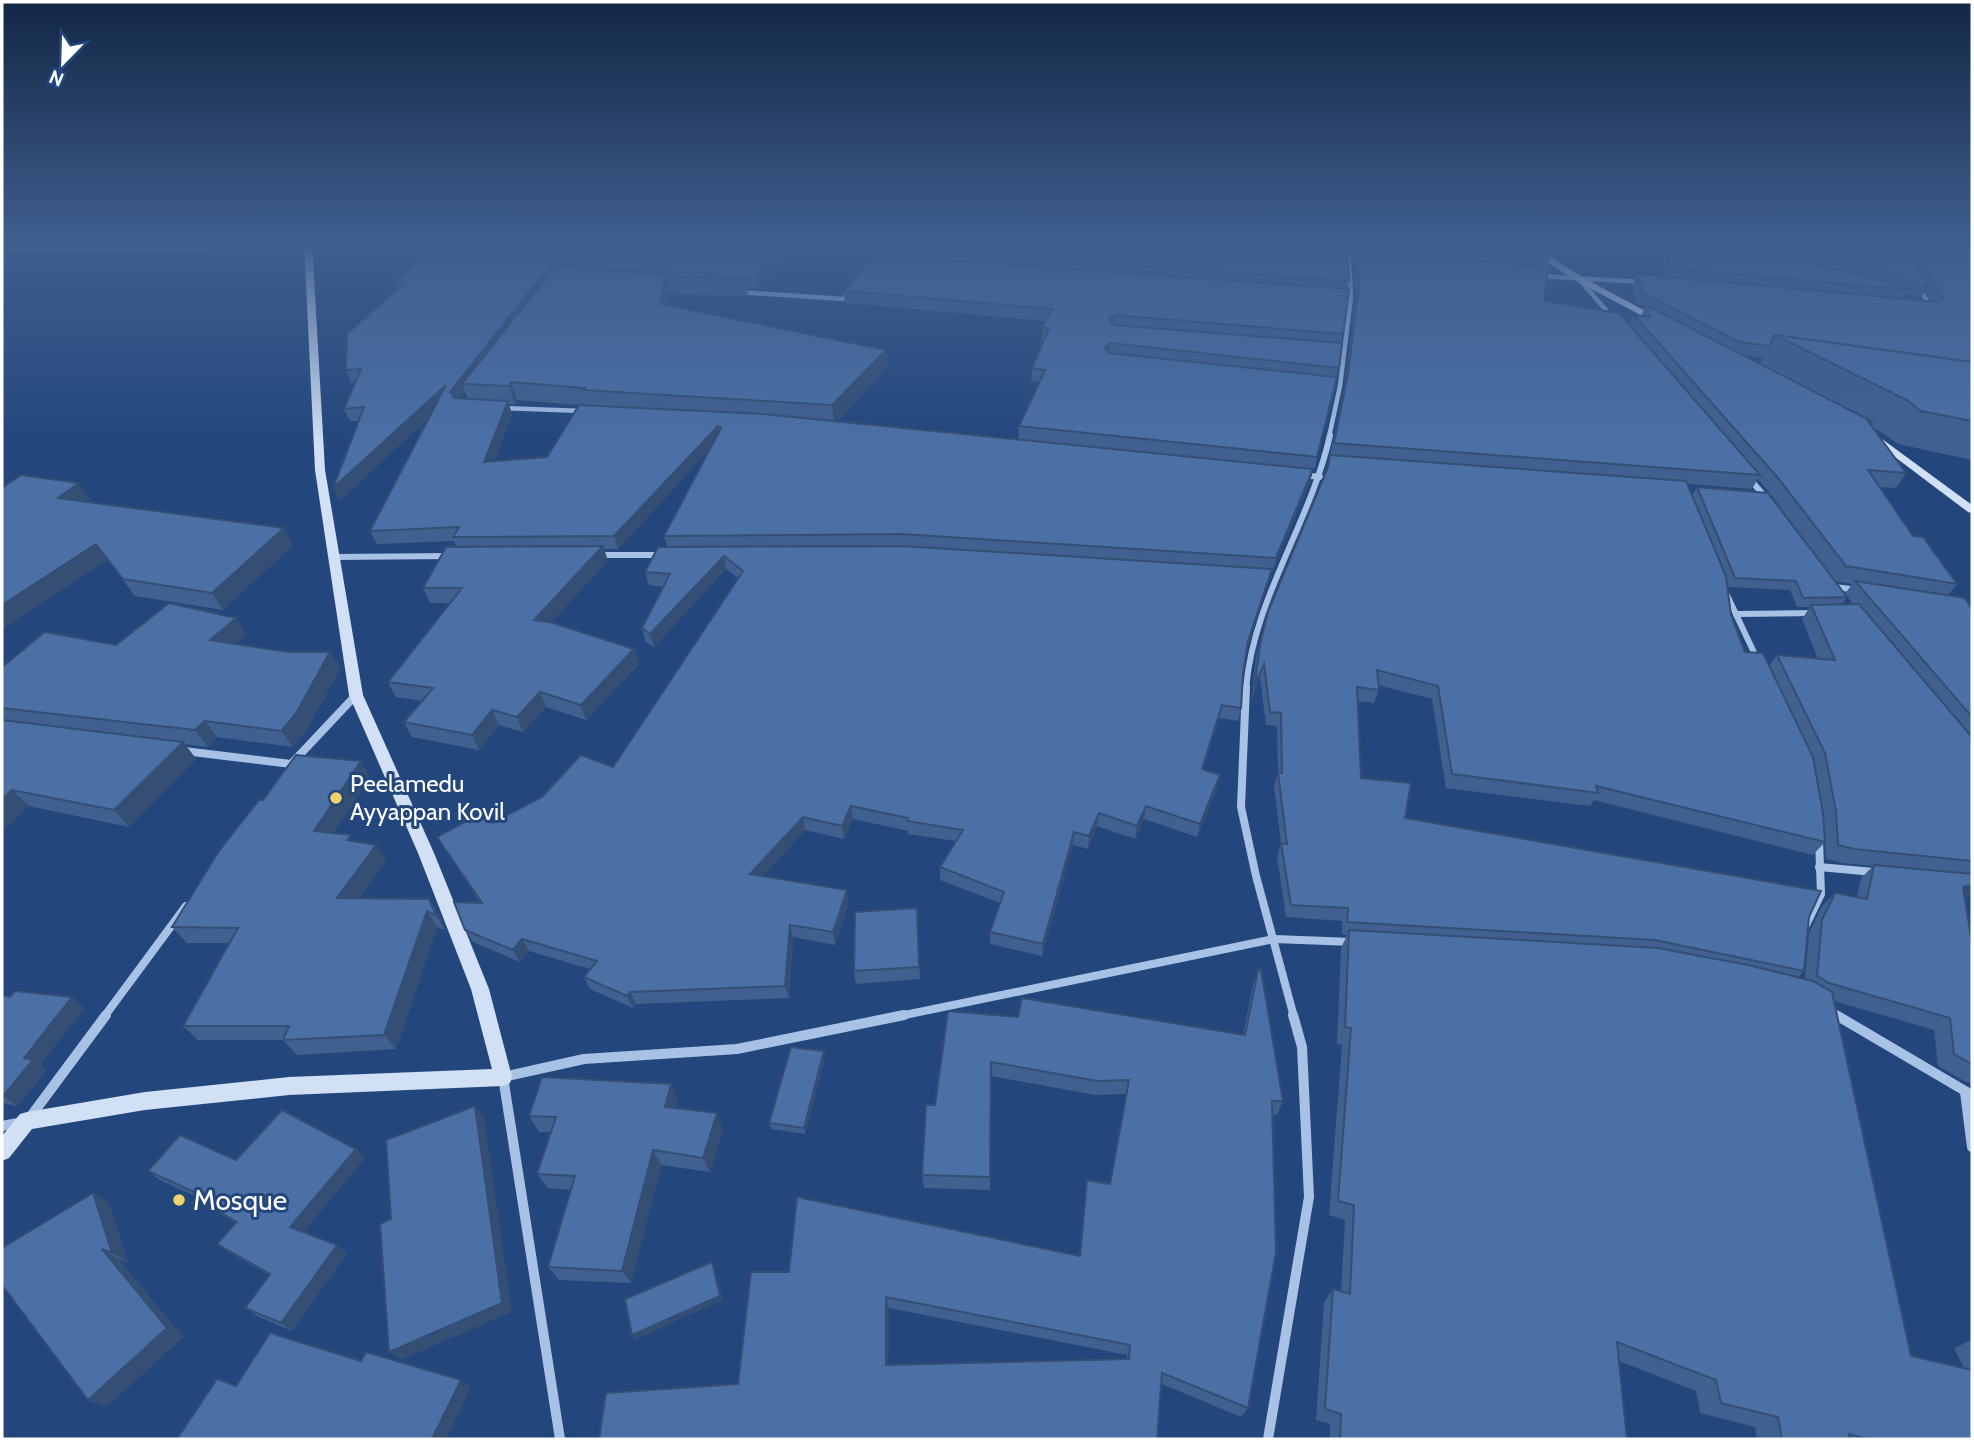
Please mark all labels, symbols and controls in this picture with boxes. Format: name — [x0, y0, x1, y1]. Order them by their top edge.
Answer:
north arrow — [28, 28, 98, 98]
text: N — [46, 65, 67, 91]
place label: Peelamedu Ayyappan Kovil — [350, 769, 505, 826]
marker: Peelamedu Ayyappan Kovil — [328, 790, 344, 806]
place label: Mosque — [193, 1183, 287, 1217]
marker: Mosque — [171, 1192, 187, 1208]

